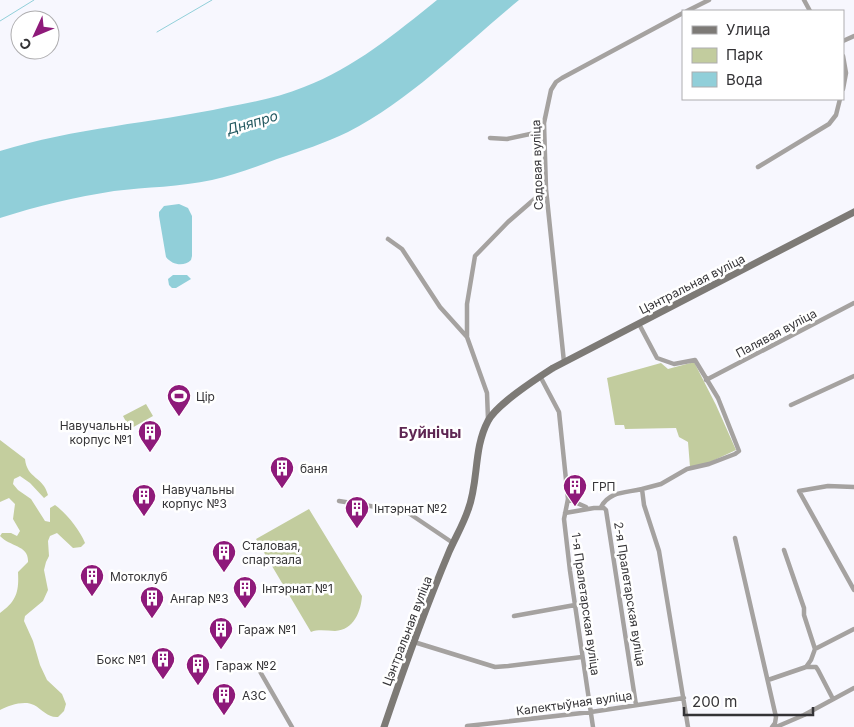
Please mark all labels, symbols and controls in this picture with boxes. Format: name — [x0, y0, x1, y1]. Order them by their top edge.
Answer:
north arrow — [10, 10, 60, 60]
legend — [682, 10, 844, 100]
text: Улица — [726, 20, 770, 39]
text: С — [16, 35, 35, 54]
text: Парк — [726, 45, 763, 64]
text: Вода — [726, 70, 763, 89]
water label: Дняпро — [223, 107, 280, 138]
street label: Садовая вуліца — [528, 120, 546, 210]
street label: Цэнтральная вуліца — [637, 251, 747, 317]
street label: Палявая вуліца — [733, 305, 819, 361]
sports icon: Цір — [166, 383, 192, 417]
place label: Цір — [196, 389, 215, 404]
place label: Навучальны корпус №1 — [60, 418, 132, 447]
building icon: Навучальны корпус №1 — [137, 419, 163, 453]
district label: Буйнічы — [399, 423, 461, 442]
building icon: баня — [269, 455, 295, 489]
place label: баня — [300, 461, 328, 476]
building icon: ГРП — [562, 473, 588, 507]
place label: ГРП — [592, 479, 616, 494]
place label: Навучальны корпус №3 — [162, 482, 234, 511]
building icon: Навучальны корпус №3 — [131, 483, 157, 517]
building icon: Інтэрнат №2 — [344, 495, 370, 529]
place label: Інтэрнат №2 — [374, 501, 447, 516]
street label: 2-я Пралетарская вуліца — [611, 521, 649, 667]
street label: 1-я Пралетарская вуліца — [569, 532, 603, 676]
place label: Сталовая, спартзала — [242, 538, 302, 567]
building icon: Сталовая, спартзала — [211, 539, 237, 573]
building icon: Мотоклуб — [79, 563, 105, 597]
place label: Мотоклуб — [110, 569, 168, 584]
street label: Цэнтральная вуліца — [379, 574, 435, 688]
building icon: Інтэрнат №1 — [232, 575, 258, 609]
place label: Інтэрнат №1 — [262, 581, 333, 596]
building icon: Ангар №3 — [139, 585, 165, 619]
place label: Ангар №3 — [170, 591, 229, 606]
building icon: Гараж №1 — [208, 616, 234, 650]
place label: Гараж №1 — [238, 622, 296, 637]
building icon: Бокс №1 — [150, 646, 176, 680]
place label: Бокс №1 — [97, 652, 146, 667]
building icon: Гараж №2 — [185, 652, 211, 686]
place label: Гараж №2 — [216, 658, 277, 673]
building icon: АЗС — [211, 682, 237, 716]
scale bar — [684, 684, 813, 716]
street label: Калектыўная вуліца — [515, 687, 633, 719]
place label: АЗС — [242, 688, 267, 703]
text: 200 m — [692, 692, 737, 711]

